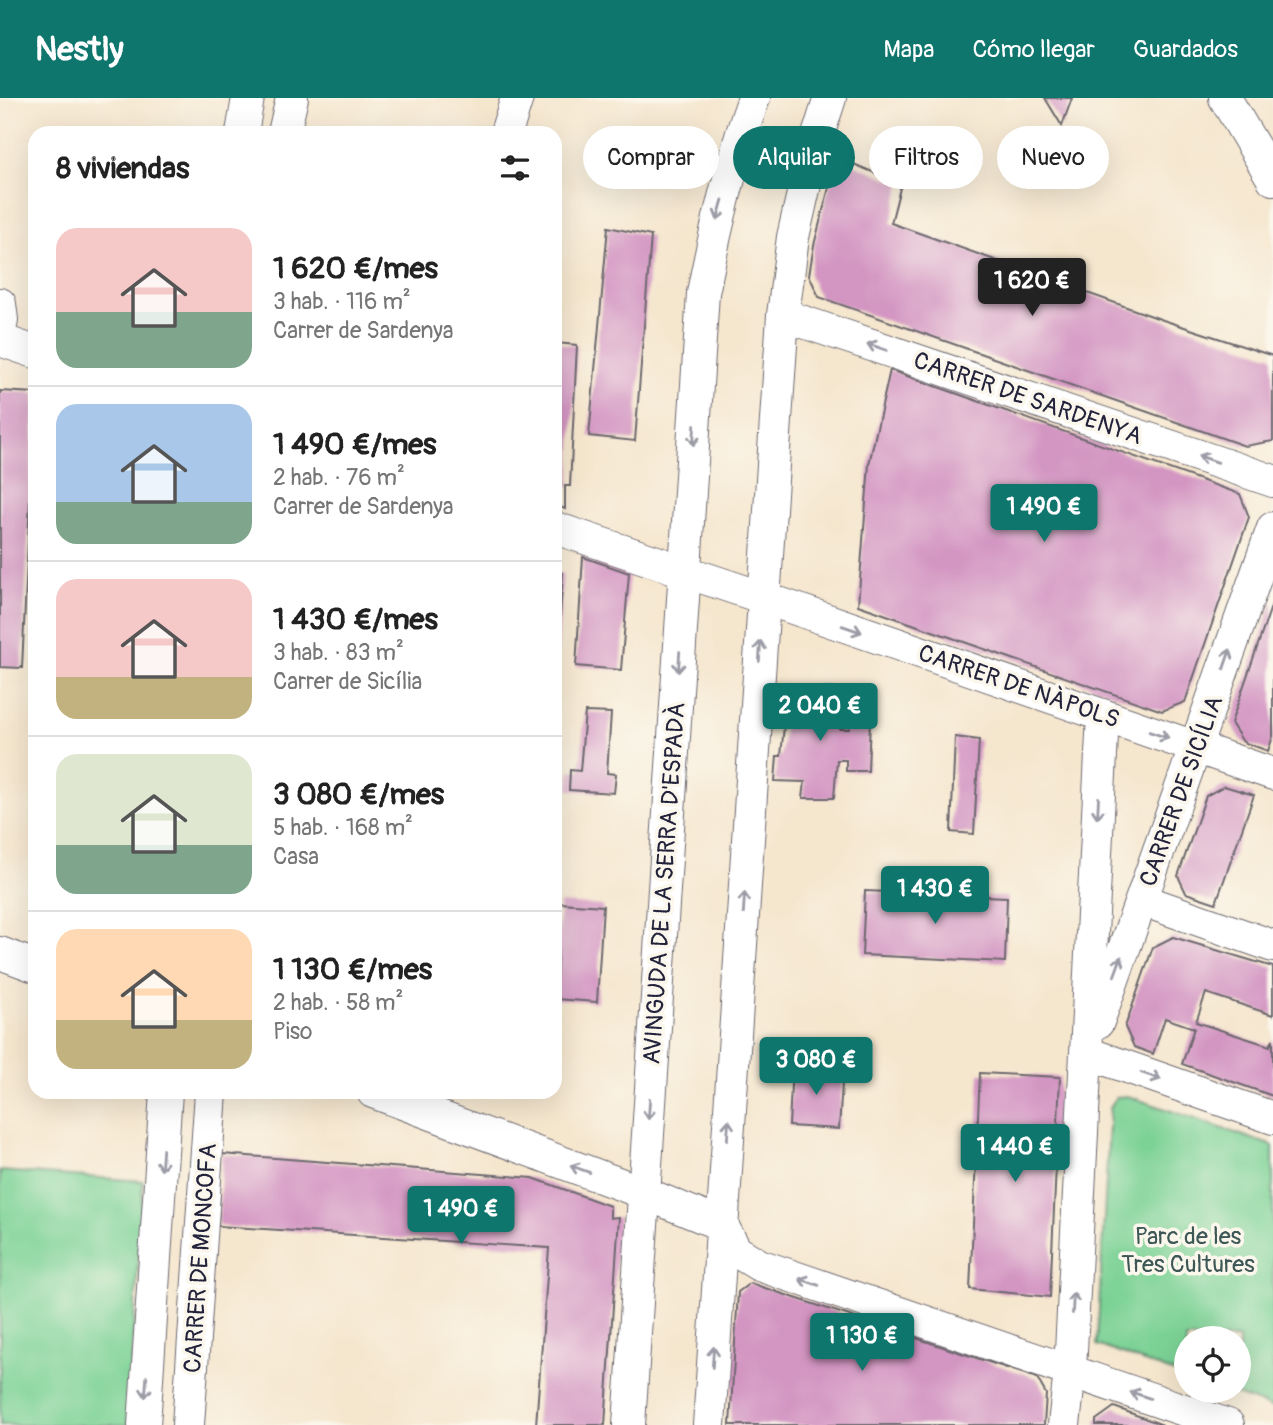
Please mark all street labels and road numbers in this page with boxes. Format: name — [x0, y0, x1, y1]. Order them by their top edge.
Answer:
street label: CARRER DE SARDENYA — [910, 346, 1146, 451]
street label: CARRER DE NÀPOLS — [914, 638, 1123, 735]
street label: CARRER DE SICÍLIA — [1134, 692, 1229, 890]
street label: AVINGUDA DE LA SERRA D'ESPADÀ — [637, 701, 692, 1065]
street label: CARRER DE MONCOFA — [178, 1142, 223, 1374]

